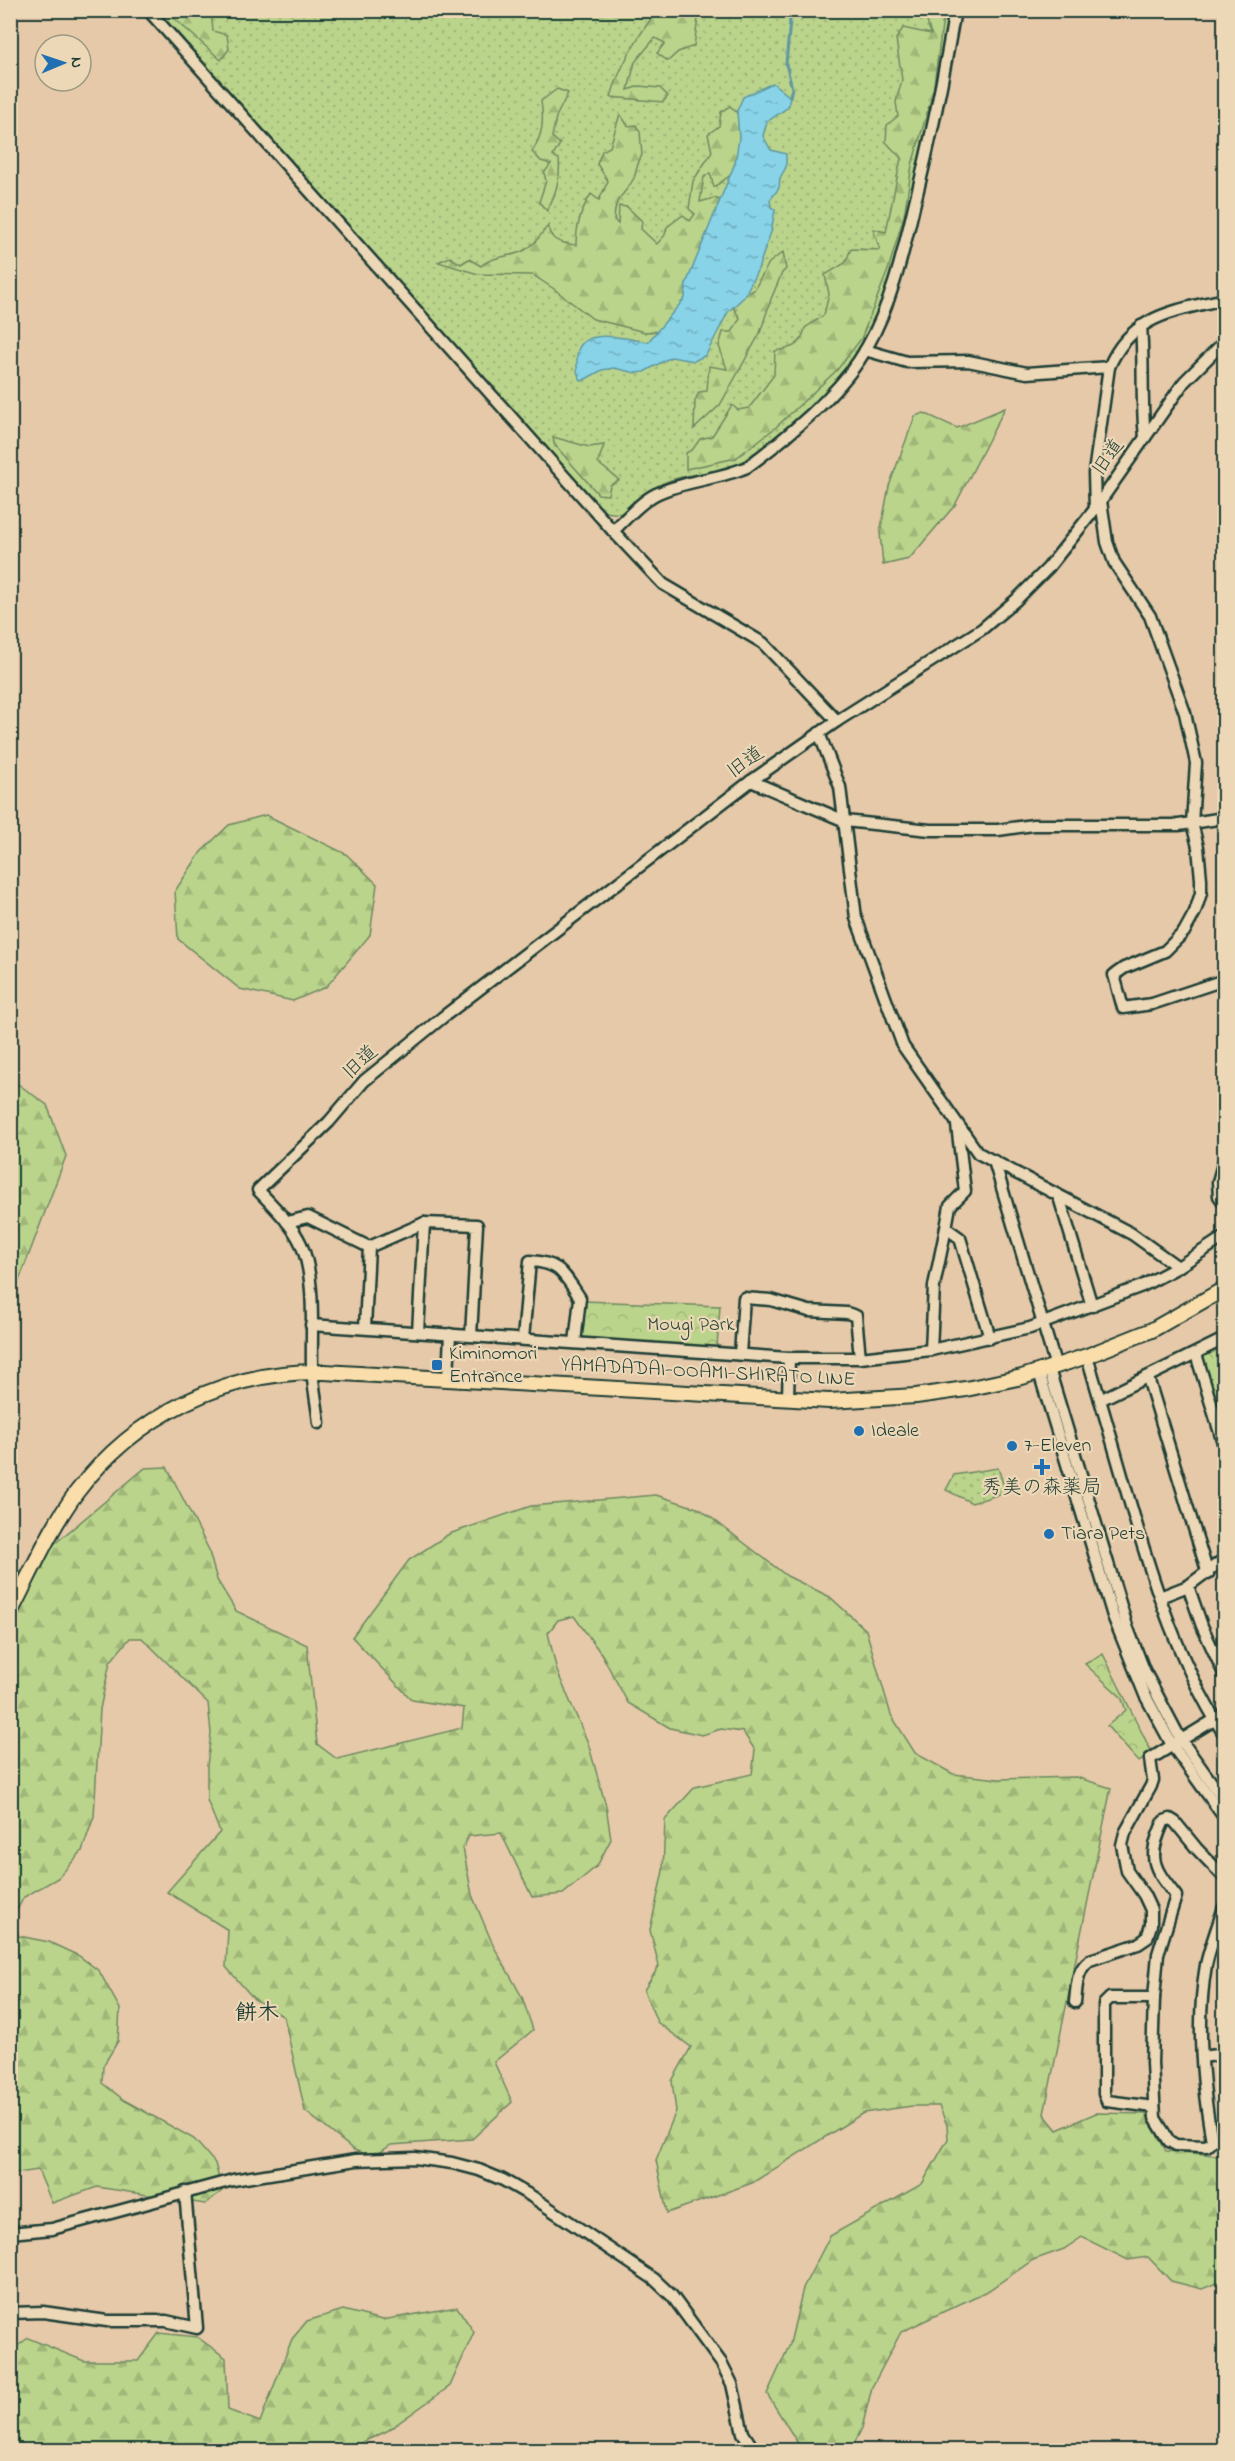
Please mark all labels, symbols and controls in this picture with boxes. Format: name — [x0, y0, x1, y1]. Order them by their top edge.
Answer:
north arrow — [33, 33, 93, 93]
text: N — [64, 57, 88, 69]
street label: 旧道 — [1086, 433, 1132, 483]
street label: 旧道 — [721, 740, 771, 786]
street label: 旧道 — [336, 1039, 386, 1087]
park label: Mougi Park — [647, 1311, 735, 1341]
place label: Kiminomori Entrance — [449, 1340, 537, 1392]
street label: YAMADADAI-OOAMI-SHIRATO LINE — [560, 1351, 856, 1395]
marker: Kiminomori Entrance — [430, 1358, 444, 1372]
place label: Ideale — [871, 1417, 919, 1446]
marker: Ideale — [852, 1424, 866, 1438]
place label: 7-Eleven — [1024, 1432, 1091, 1461]
marker: 7-Eleven — [1005, 1439, 1019, 1453]
marker: 秀美の森薬局 — [1035, 1460, 1049, 1474]
place label: 秀美の森薬局 — [982, 1474, 1102, 1503]
place label: Tiara Pets — [1061, 1520, 1145, 1549]
marker: Tiara Pets — [1042, 1527, 1056, 1541]
district label: 餅木 — [235, 1998, 279, 2030]

